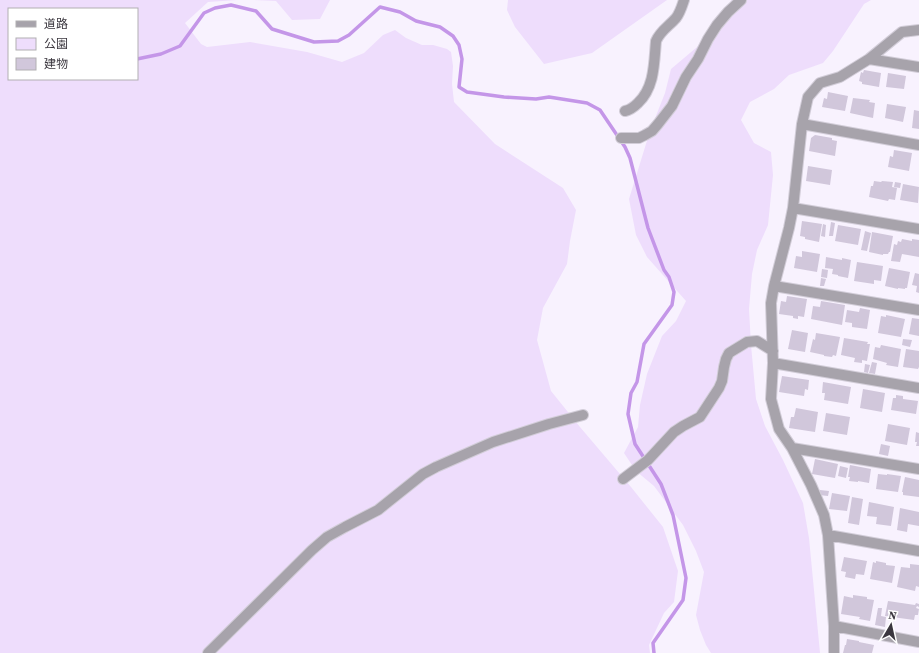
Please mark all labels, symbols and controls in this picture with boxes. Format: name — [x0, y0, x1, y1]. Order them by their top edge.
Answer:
legend — [8, 8, 138, 80]
text: 道路 — [44, 16, 68, 32]
text: 公園 — [44, 36, 68, 52]
text: 建物 — [44, 56, 68, 72]
north arrow — [871, 605, 911, 645]
text: N — [887, 608, 898, 624]

